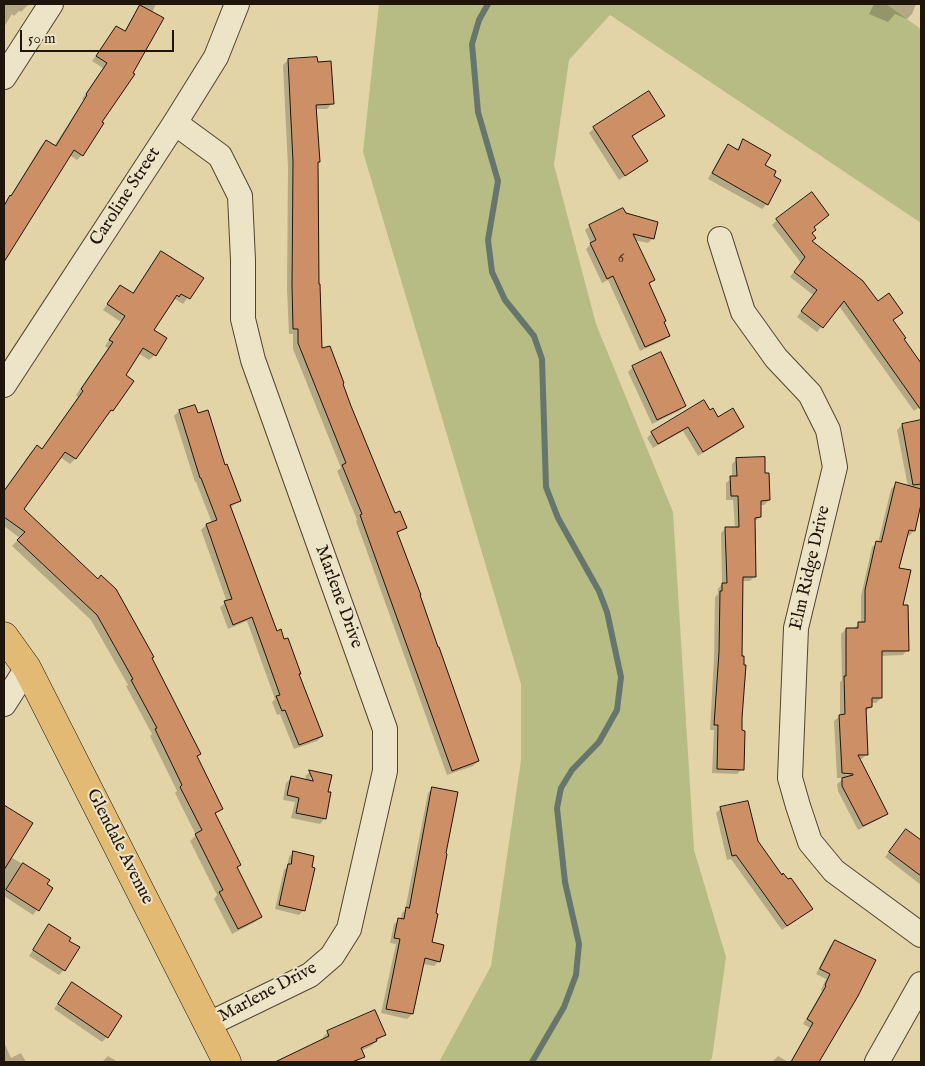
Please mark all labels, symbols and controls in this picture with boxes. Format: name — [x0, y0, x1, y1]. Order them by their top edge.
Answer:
scale bar — [22, 20, 176, 52]
text: 50 m — [28, 29, 56, 48]
street label: Caroline Street — [86, 144, 166, 250]
house number: 6 — [618, 250, 624, 268]
street label: Elm Ridge Drive — [786, 504, 836, 632]
street label: Marlene Drive — [309, 543, 367, 651]
street label: Glendale Avenue — [81, 786, 157, 908]
street label: Marlene Drive — [215, 958, 321, 1028]

